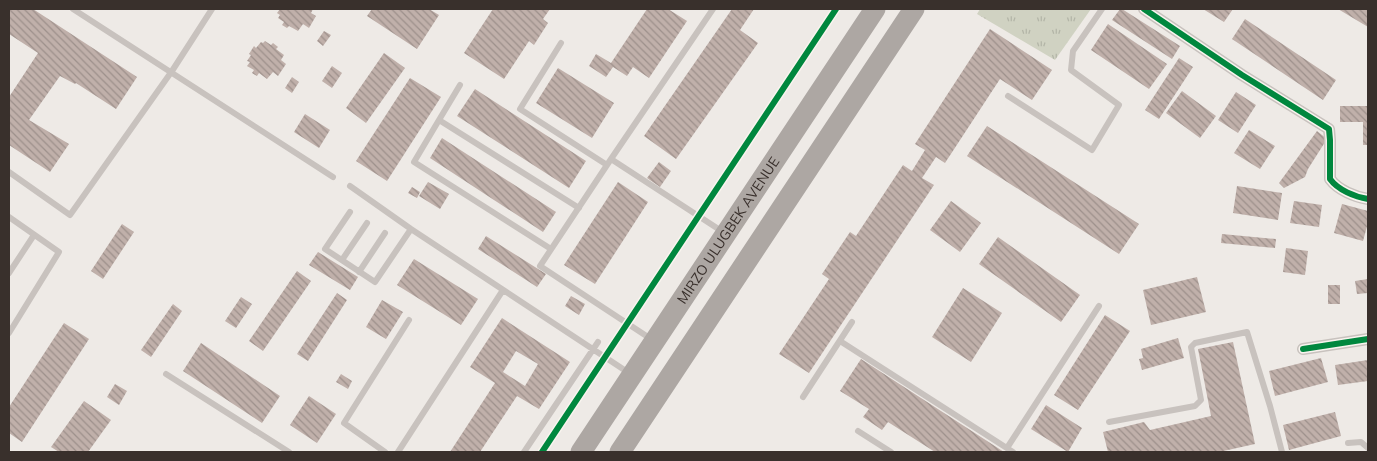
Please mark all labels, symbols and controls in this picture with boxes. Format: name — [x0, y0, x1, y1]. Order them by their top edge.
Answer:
street label: MIRZO ULUGBEK AVENUE — [673, 153, 783, 307]

